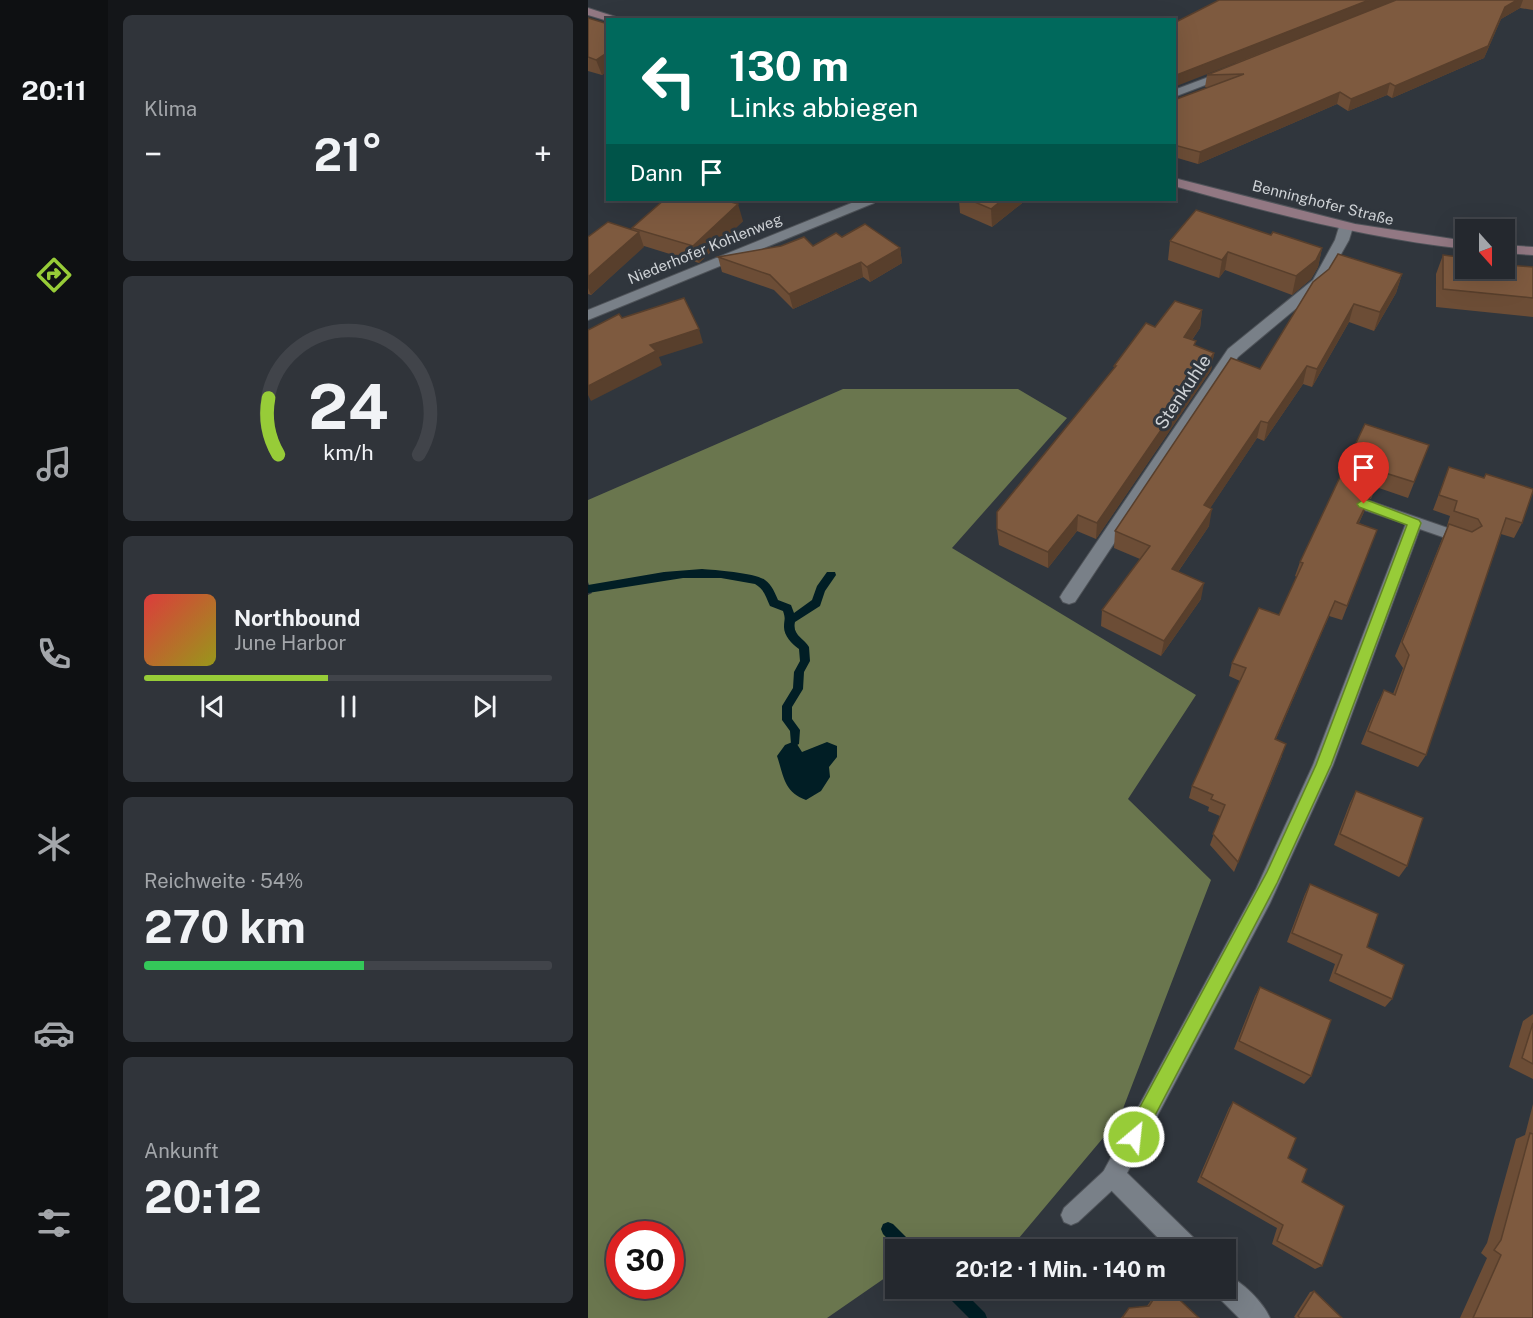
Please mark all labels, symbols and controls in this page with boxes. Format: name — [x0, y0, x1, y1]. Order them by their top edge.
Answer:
text: 130 m — [729, 41, 849, 90]
icon: left — [630, 42, 708, 120]
text: 20:11 — [22, 74, 86, 106]
text: Links abbiegen — [729, 91, 918, 123]
text: Klima — [144, 97, 197, 121]
text: 21° — [313, 128, 383, 181]
text: − — [144, 135, 162, 173]
text: + — [534, 135, 552, 173]
icon: arrive — [695, 156, 728, 189]
text: Dann — [630, 160, 683, 186]
street label: Benninghofer Straße — [1251, 177, 1396, 228]
street label: Niederhofer Kohlenweg — [625, 210, 784, 287]
north arrow — [1455, 219, 1515, 279]
map controls — [1455, 219, 1515, 279]
icon: directions — [33, 254, 75, 296]
street label: Stenkuhle — [1150, 351, 1215, 433]
text: 24 — [308, 371, 388, 444]
text: km/h — [323, 441, 373, 466]
pin — [1338, 442, 1389, 504]
icon: music — [33, 443, 75, 485]
icon: arrive — [1347, 451, 1380, 484]
text: Northbound — [234, 605, 360, 631]
text: June Harbor — [234, 631, 346, 655]
icon: phone — [33, 633, 75, 675]
icon: previous — [196, 690, 229, 723]
icon: pause — [332, 690, 365, 723]
icon: next — [468, 690, 501, 723]
icon: climate — [33, 823, 75, 865]
text: Reichweite · 54% — [144, 869, 303, 893]
text: 270 km — [144, 900, 306, 953]
icon: car — [33, 1012, 75, 1054]
position arrow — [1102, 1105, 1166, 1169]
text: Ankunft — [144, 1139, 219, 1163]
text: 20:12 — [144, 1170, 262, 1223]
icon: filters — [33, 1202, 75, 1244]
speed limit sign: 30 — [606, 1221, 684, 1299]
text: 20:12 · 1 Min. · 140 m — [955, 1256, 1166, 1282]

